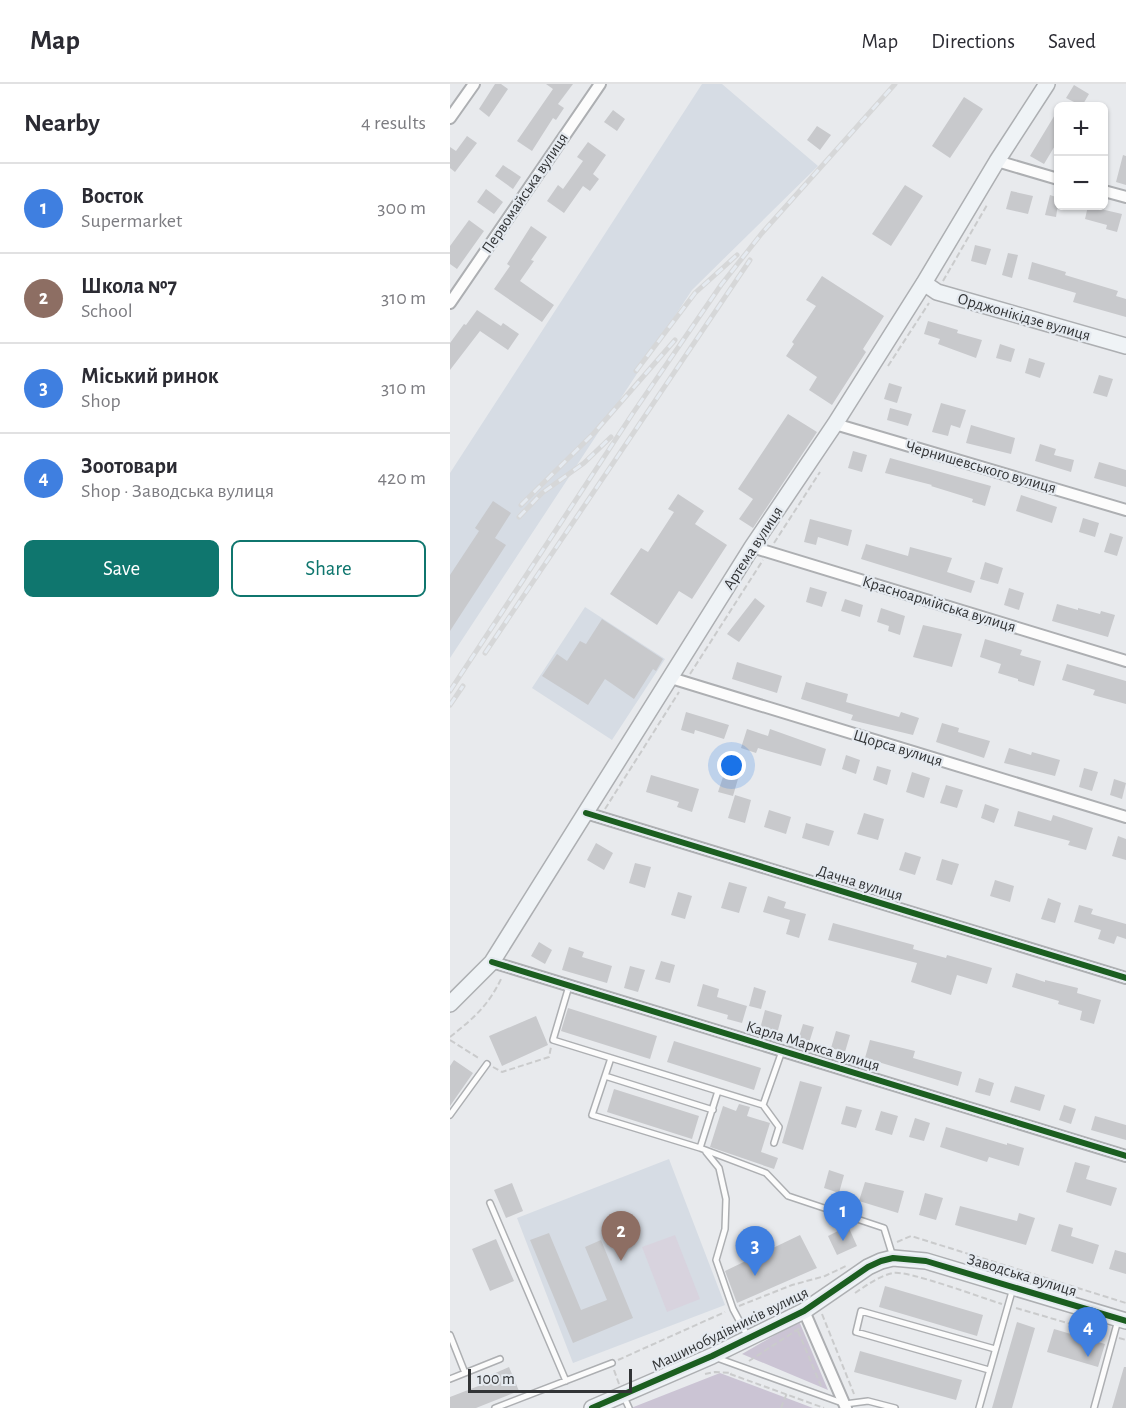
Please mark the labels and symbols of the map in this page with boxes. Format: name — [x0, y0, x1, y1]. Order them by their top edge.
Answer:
street label: Первомайська вулиця — [479, 130, 572, 257]
street label: Орджонікідзе вулиця — [955, 290, 1092, 345]
street label: Чернишевського вулиця — [904, 438, 1058, 497]
street label: Артема вулиця — [720, 504, 787, 593]
street label: Красноармійська вулиця — [860, 573, 1018, 636]
street label: Щорса вулиця — [851, 727, 945, 770]
your location — [717, 751, 746, 780]
street label: Дачна вулиця — [815, 862, 905, 905]
street label: Карла Маркса вулиця — [744, 1018, 882, 1075]
pin: 1 — [824, 1192, 862, 1241]
pin: 2 — [602, 1212, 640, 1261]
pin: 3 — [736, 1226, 774, 1276]
street label: Заводська вулиця — [965, 1251, 1079, 1300]
street label: Машинобудівників вулиця — [649, 1284, 811, 1375]
pin: 4 — [1068, 1308, 1108, 1357]
scale bar — [468, 1366, 632, 1394]

